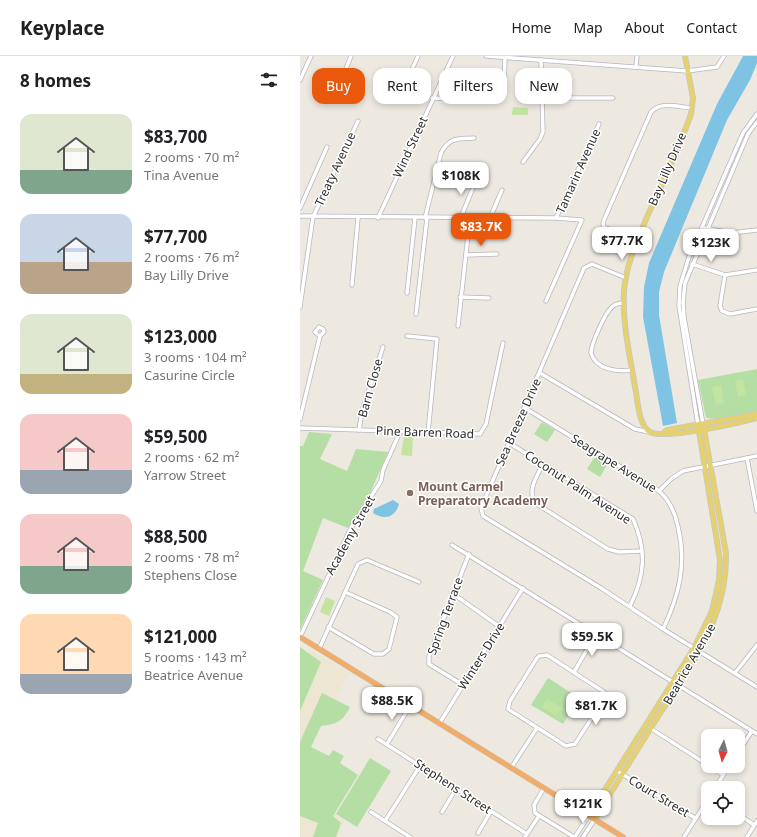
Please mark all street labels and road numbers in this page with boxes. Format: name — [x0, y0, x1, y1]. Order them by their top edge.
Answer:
street label: Wind Street — [388, 113, 432, 180]
street label: Tamarin Avenue — [552, 126, 604, 216]
street label: Treaty Avenue — [310, 129, 360, 209]
street label: Bay Lilly Drive — [644, 129, 690, 208]
street label: Barn Close — [353, 356, 387, 419]
street label: Sea Breeze Drive — [491, 375, 545, 469]
street label: Pine Barren Road — [376, 422, 474, 442]
street label: Seagrape Avenue — [568, 430, 660, 496]
street label: Coconut Palm Avenue — [521, 446, 635, 528]
street label: Academy Street — [321, 492, 379, 578]
street label: Spring Terrace — [423, 575, 467, 657]
street label: Winters Drive — [454, 619, 509, 693]
street label: Beatrice Avenue — [659, 620, 719, 708]
street label: Stephens Street — [411, 755, 496, 818]
street label: Court Street — [625, 771, 693, 821]

